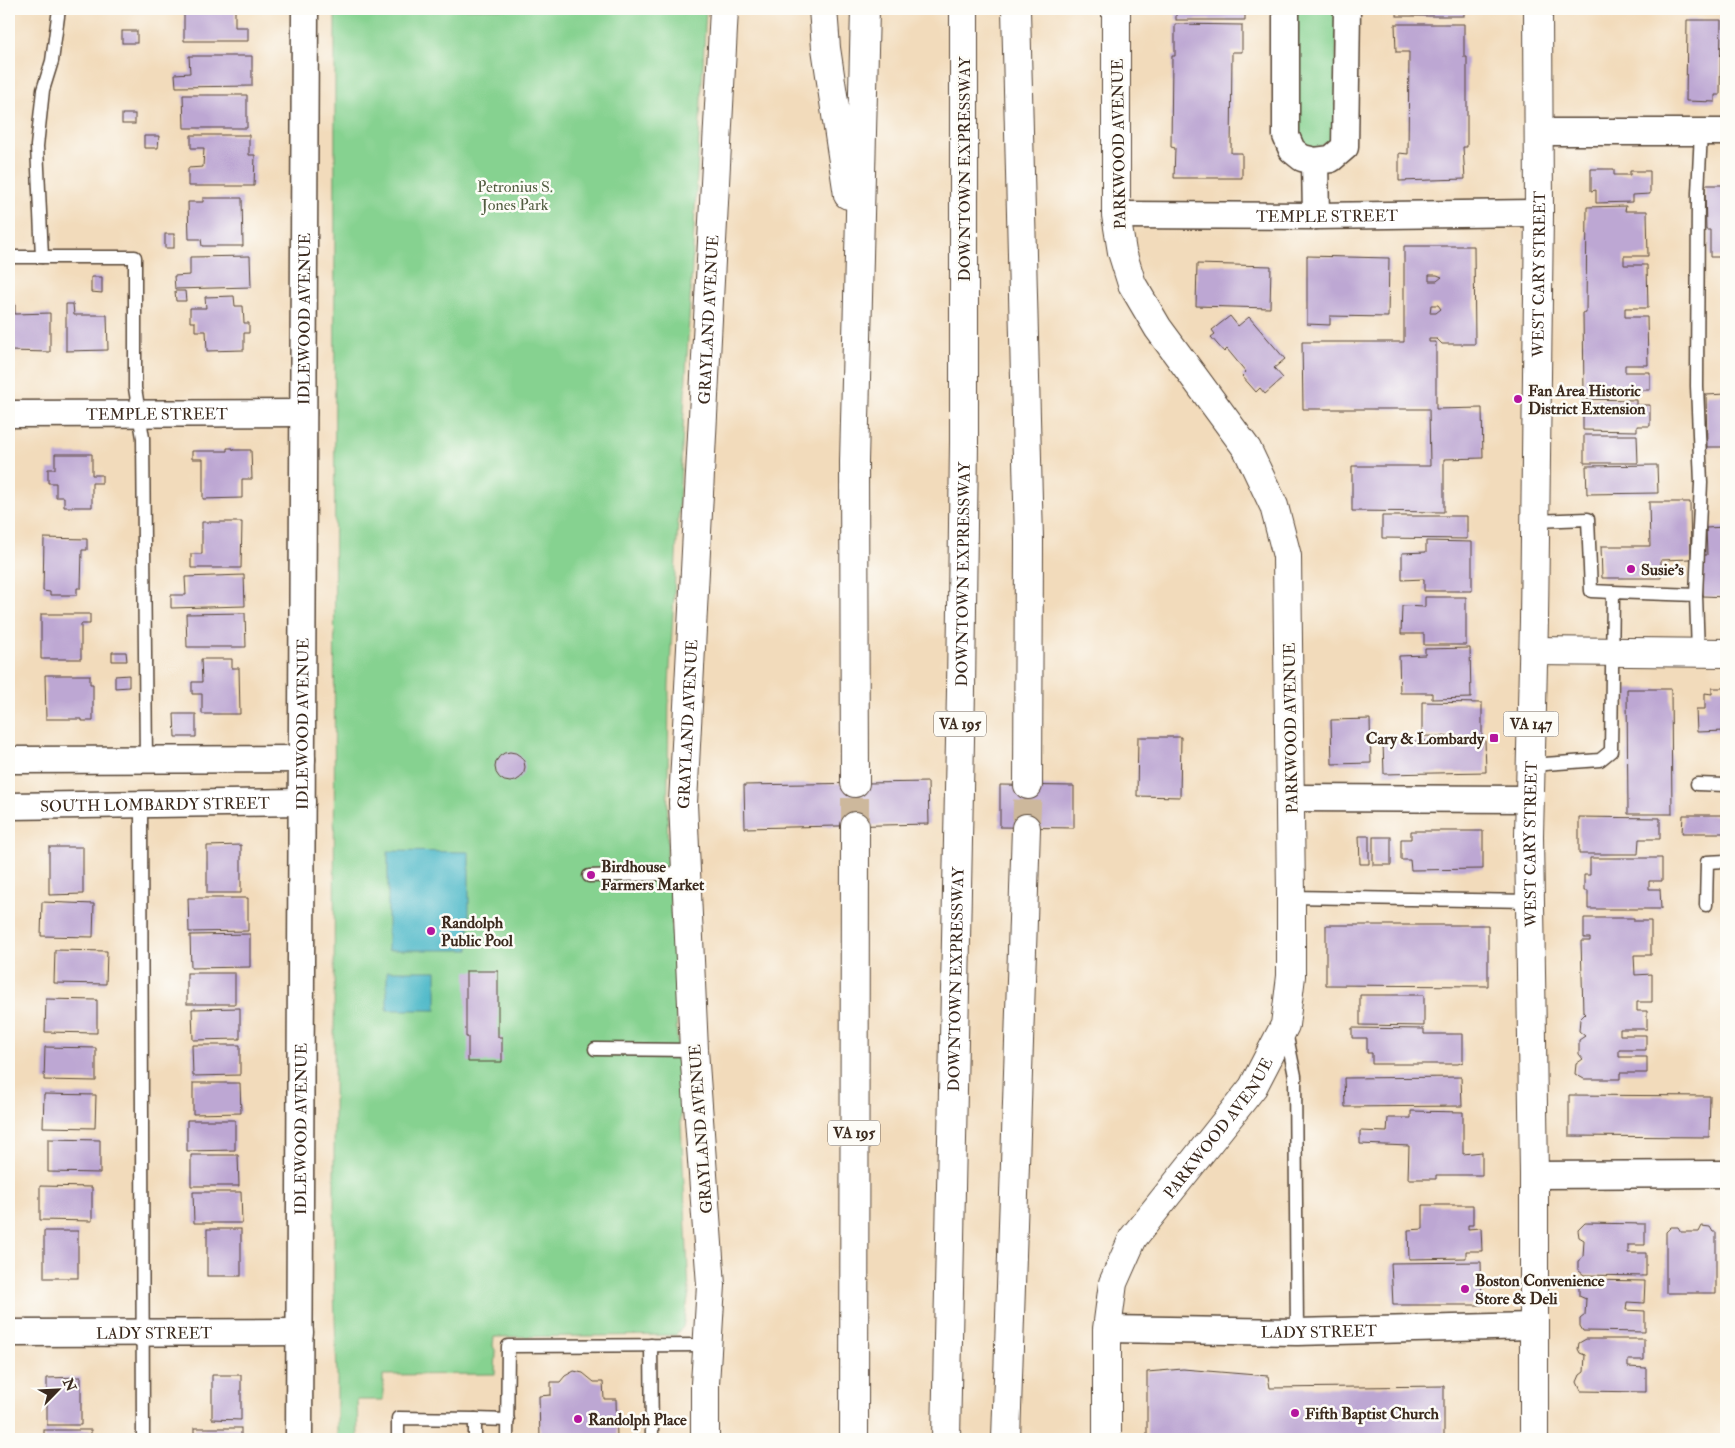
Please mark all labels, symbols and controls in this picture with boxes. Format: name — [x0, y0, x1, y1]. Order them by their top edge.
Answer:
street label: DOWNTOWN EXPRESSWAY — [955, 56, 975, 281]
street label: PARKWOOD AVENUE — [1108, 58, 1130, 230]
park label: Petronius S. Jones Park — [477, 177, 553, 216]
street label: WEST CARY STREET — [1528, 191, 1550, 358]
street label: TEMPLE STREET — [1256, 206, 1398, 227]
street label: IDLEWOOD AVENUE — [294, 233, 315, 405]
street label: GRAYLAND AVENUE — [695, 234, 723, 405]
place label: Fan Area Historic District Extension — [1528, 381, 1646, 419]
marker: Fan Area Historic District Extension — [1512, 393, 1524, 405]
street label: TEMPLE STREET — [86, 404, 228, 425]
street label: DOWNTOWN EXPRESSWAY — [952, 461, 975, 687]
place label: Susie's — [1641, 560, 1684, 580]
marker: Susie's — [1625, 563, 1637, 575]
street label: IDLEWOOD AVENUE — [293, 638, 313, 810]
street label: GRAYLAND AVENUE — [674, 639, 702, 810]
street label: PARKWOOD AVENUE — [1280, 642, 1302, 814]
road number: VA 195 — [934, 712, 986, 736]
road number: VA 147 — [1504, 712, 1558, 736]
place label: Cary & Lombardy — [1366, 729, 1485, 750]
marker: Cary & Lombardy — [1488, 732, 1500, 744]
street label: WEST CARY STREET — [1520, 761, 1542, 928]
street label: SOUTH LOMBARDY STREET — [40, 793, 270, 817]
place label: Birdhouse Farmers Market — [601, 857, 705, 895]
street label: DOWNTOWN EXPRESSWAY — [944, 865, 968, 1092]
marker: Birdhouse Farmers Market — [585, 869, 597, 881]
place label: Randolph Public Pool — [441, 913, 514, 951]
marker: Randolph Public Pool — [425, 925, 437, 937]
street label: IDLEWOOD AVENUE — [291, 1043, 312, 1215]
street label: GRAYLAND AVENUE — [685, 1044, 717, 1214]
street label: PARKWOOD AVENUE — [1159, 1054, 1277, 1203]
road number: VA 195 — [828, 1120, 880, 1146]
place label: Boston Convenience Store & Deli — [1475, 1271, 1605, 1309]
marker: Boston Convenience Store & Deli — [1459, 1283, 1471, 1295]
street label: LADY STREET — [1261, 1321, 1377, 1343]
street label: LADY STREET — [96, 1323, 212, 1344]
north arrow — [32, 1366, 82, 1416]
text: N — [59, 1375, 80, 1395]
place label: Fifth Baptist Church — [1305, 1404, 1440, 1425]
marker: Fifth Baptist Church — [1289, 1407, 1301, 1419]
place label: Randolph Place — [588, 1410, 687, 1431]
marker: Randolph Place — [572, 1413, 584, 1425]

